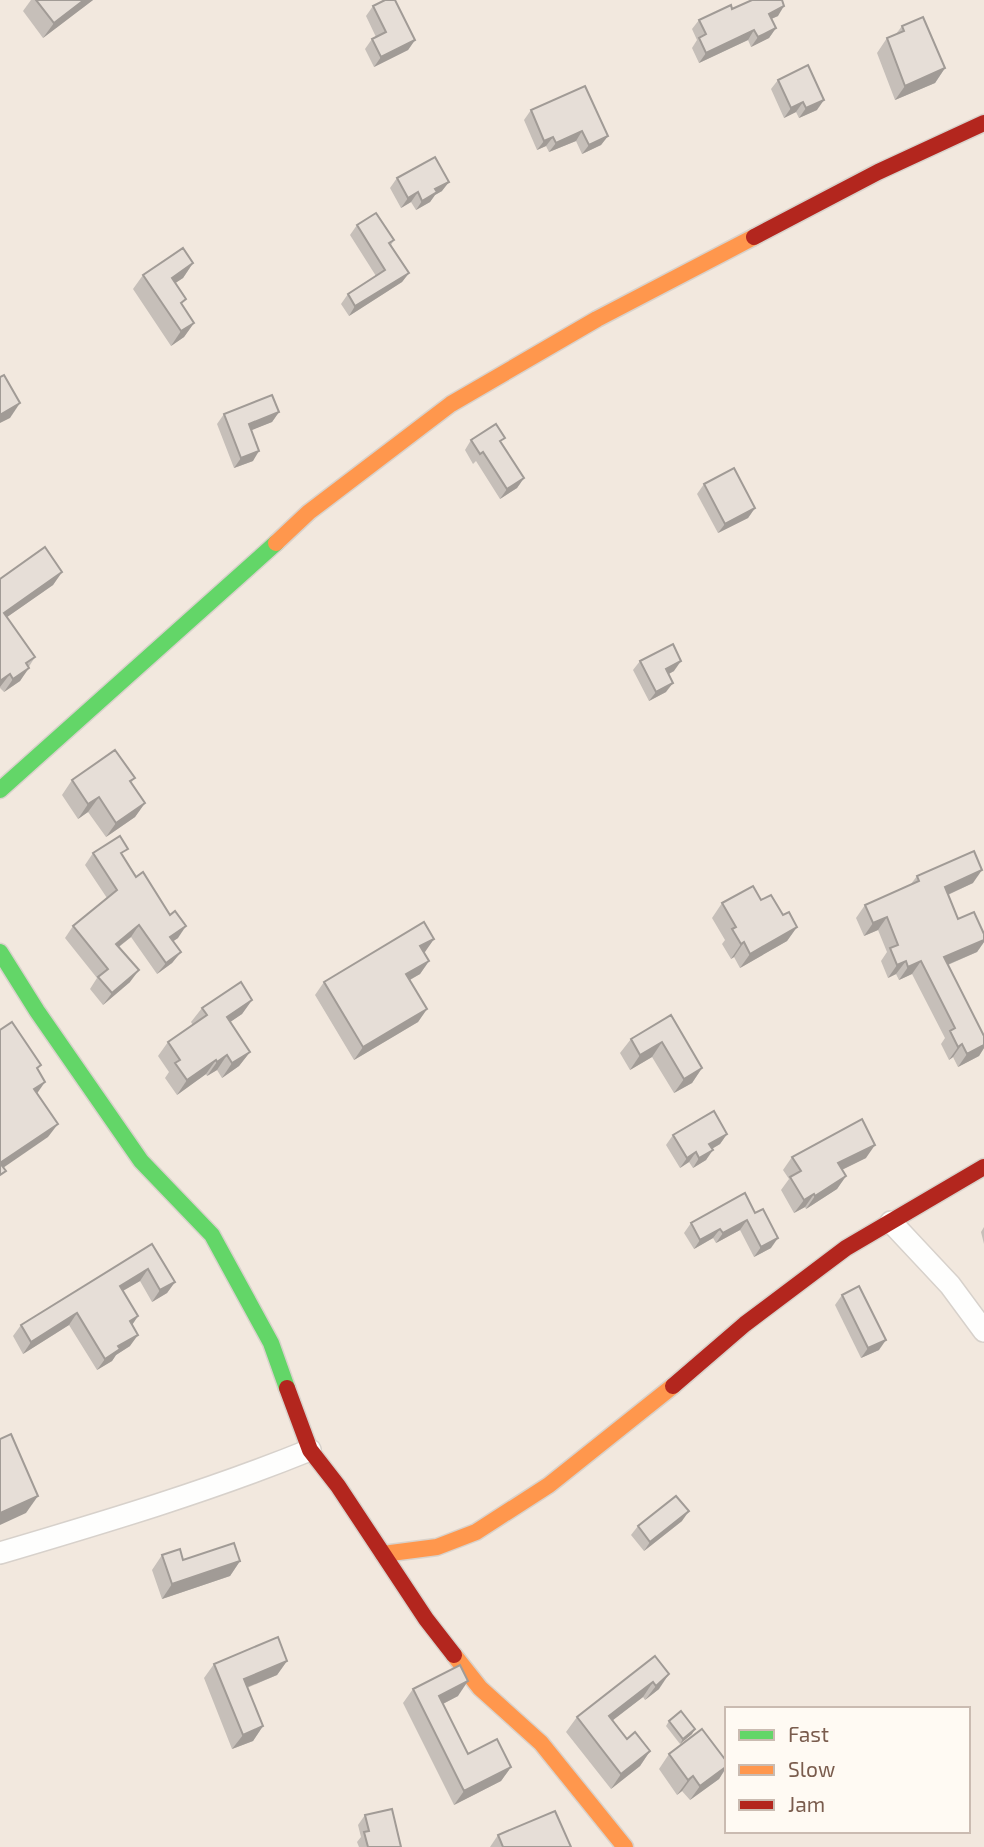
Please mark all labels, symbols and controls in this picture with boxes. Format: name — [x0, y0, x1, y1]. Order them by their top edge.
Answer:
legend — [725, 1707, 970, 1833]
text: Fast — [788, 1721, 829, 1746]
text: Slow — [788, 1756, 835, 1781]
text: Jam — [788, 1791, 825, 1816]

